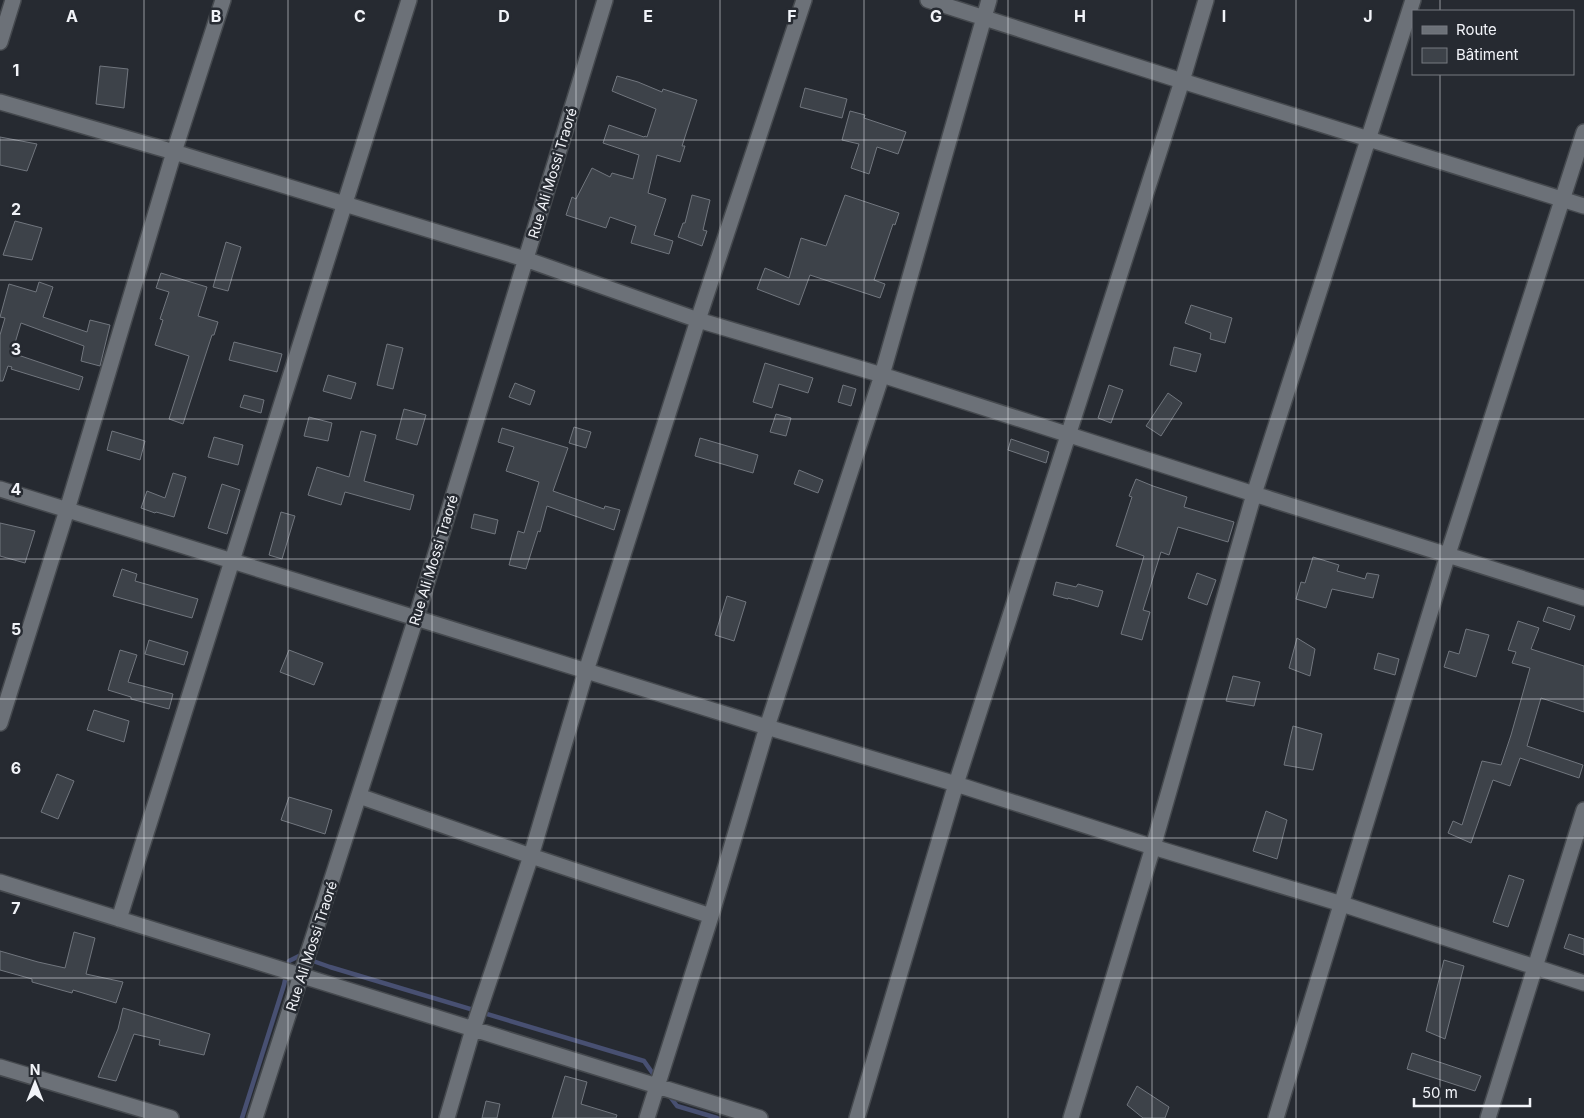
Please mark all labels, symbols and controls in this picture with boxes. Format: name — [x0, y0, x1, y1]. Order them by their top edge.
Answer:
text: A — [66, 6, 78, 26]
text: B — [211, 6, 221, 26]
text: C — [354, 6, 366, 26]
text: D — [498, 6, 510, 26]
text: E — [643, 6, 653, 26]
text: F — [787, 6, 797, 26]
text: G — [930, 6, 942, 26]
text: H — [1074, 6, 1086, 26]
text: I — [1222, 6, 1226, 26]
text: J — [1363, 6, 1373, 26]
legend — [1412, 10, 1574, 75]
text: Route — [1456, 20, 1497, 39]
text: Bâtiment — [1456, 45, 1519, 64]
text: 1 — [13, 60, 19, 80]
street label: Rue Ali Mossi Traoré — [524, 106, 580, 240]
text: 2 — [11, 199, 21, 219]
text: 3 — [11, 339, 21, 359]
text: 4 — [11, 479, 22, 499]
street label: Rue Ali Mossi Traoré — [405, 493, 461, 627]
text: 5 — [11, 619, 21, 639]
text: 6 — [11, 758, 21, 778]
street label: Rue Ali Mossi Traoré — [282, 879, 340, 1013]
text: 7 — [11, 898, 21, 918]
north arrow — [10, 1058, 60, 1108]
text: N — [30, 1061, 40, 1078]
scale bar — [1414, 1076, 1530, 1108]
text: 50 m — [1422, 1083, 1458, 1102]

